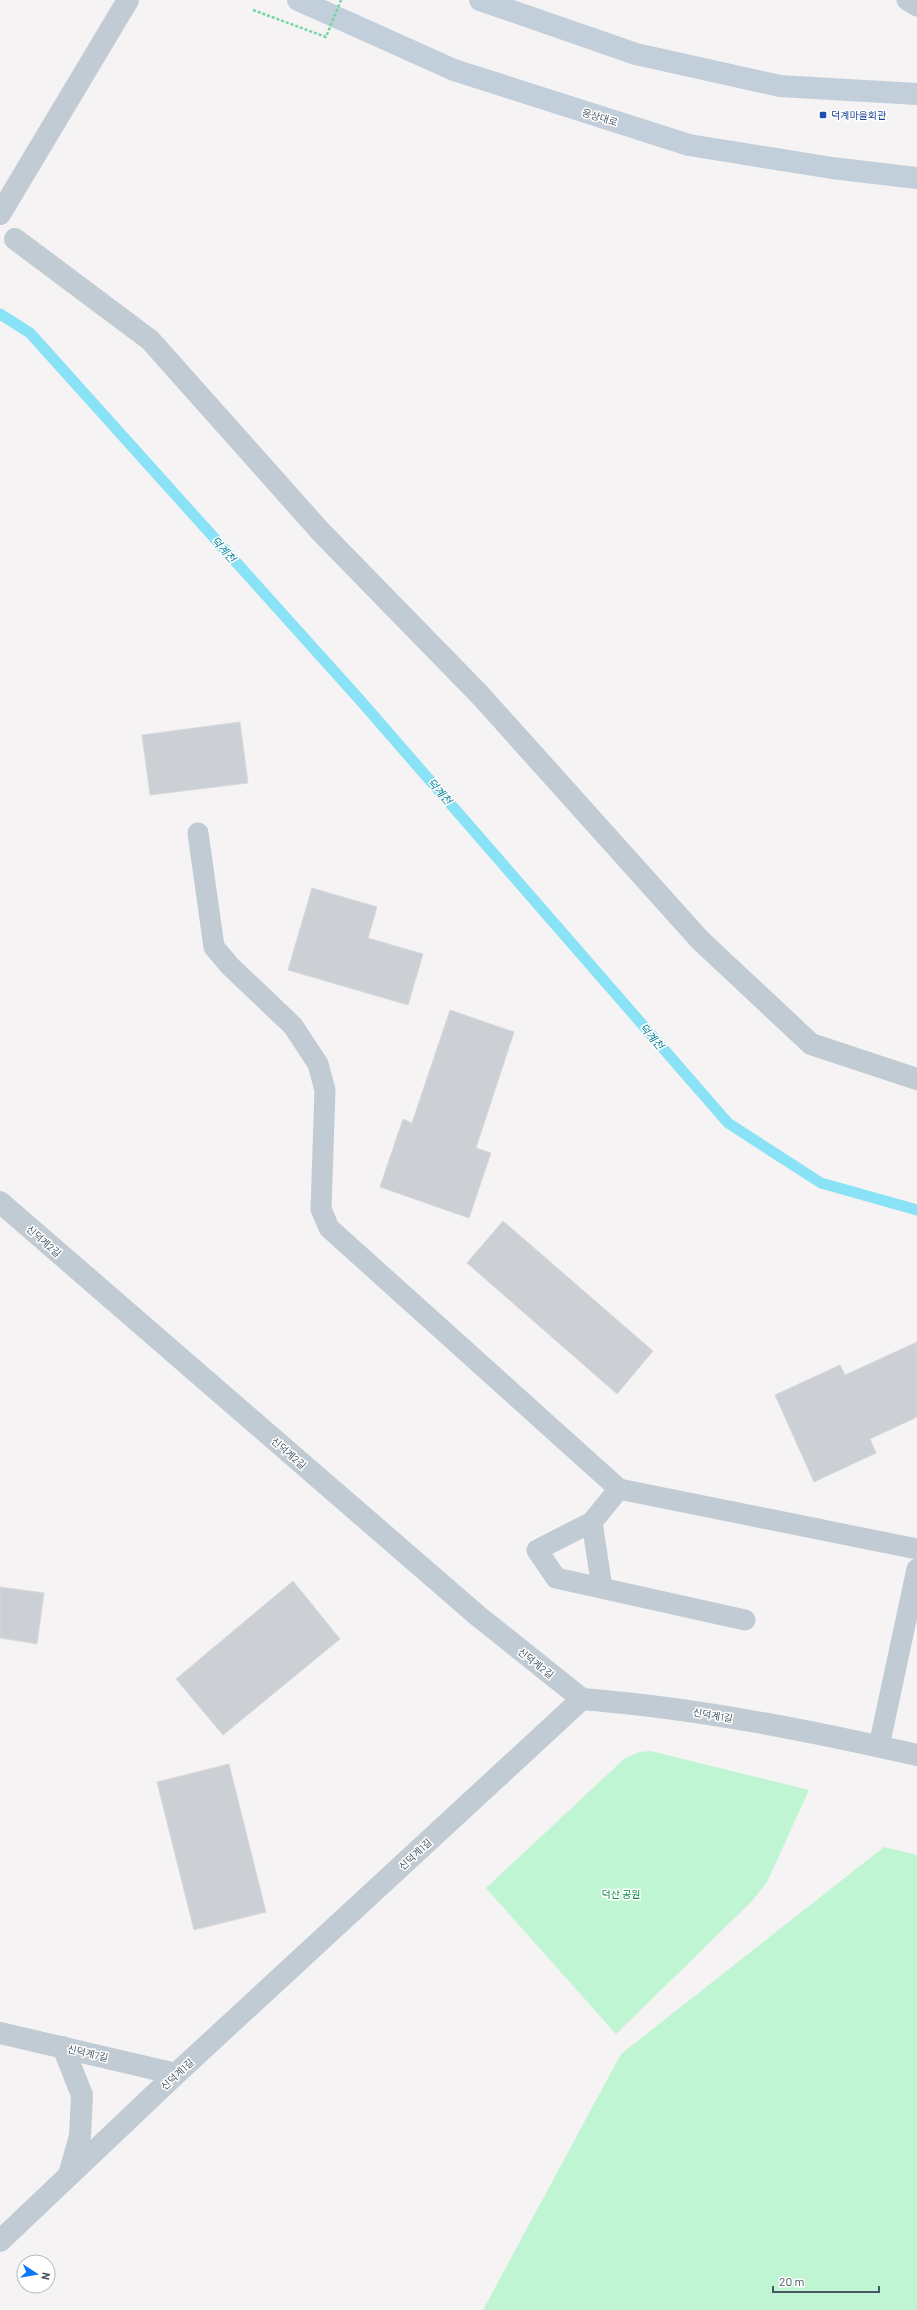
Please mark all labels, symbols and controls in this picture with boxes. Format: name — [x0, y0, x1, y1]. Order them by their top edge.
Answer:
street label: 웅상대로 — [581, 106, 619, 128]
place label: 덕계마을회관 — [831, 109, 887, 121]
marker: 덕계마을회관 — [818, 110, 828, 120]
water label: 덕계천 — [209, 533, 240, 566]
water label: 덕계천 — [425, 775, 456, 808]
water label: 덕계천 — [637, 1020, 668, 1053]
street label: 신덕계2길 — [24, 1223, 64, 1259]
street label: 신덕계2길 — [269, 1435, 309, 1471]
street label: 신덕계2길 — [516, 1645, 556, 1681]
street label: 신덕계1길 — [692, 1706, 734, 1724]
street label: 신덕계1길 — [396, 1836, 434, 1872]
park label: 덕산 공원 — [602, 1888, 640, 1900]
street label: 신덕계7길 — [66, 2042, 110, 2064]
street label: 신덕계1길 — [158, 2056, 196, 2092]
north arrow — [16, 2254, 56, 2294]
scale bar — [773, 2268, 879, 2294]
text: N — [39, 2271, 53, 2281]
text: 20 m — [779, 2274, 805, 2288]

